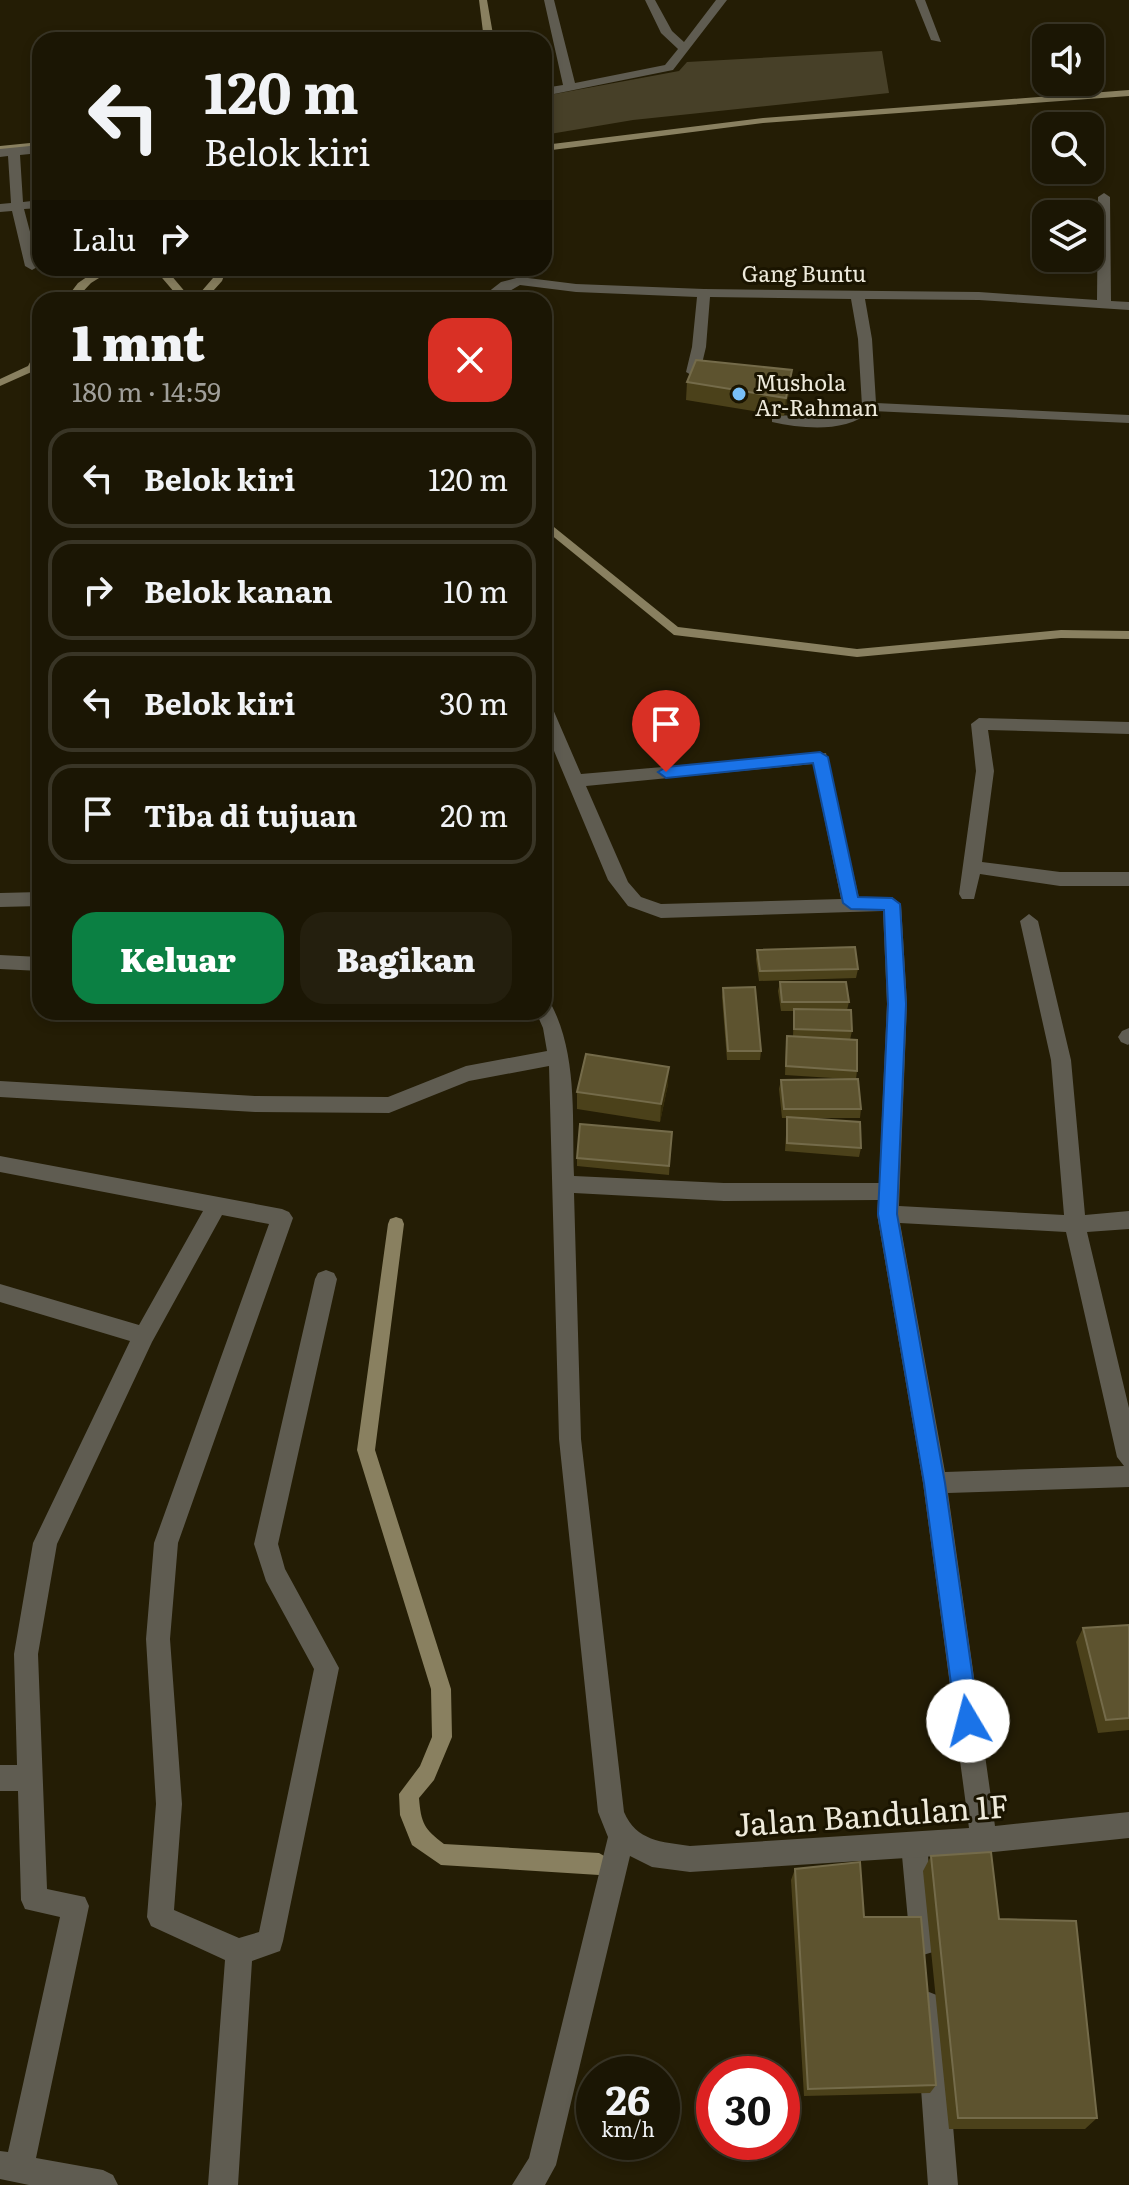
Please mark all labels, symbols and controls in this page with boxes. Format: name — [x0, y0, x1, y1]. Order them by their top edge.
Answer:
map controls — [1032, 24, 1104, 272]
button: sound — [1032, 24, 1104, 96]
text: 120 m — [204, 48, 359, 131]
icon: left — [72, 64, 176, 168]
button: search — [1032, 112, 1104, 184]
text: Belok kiri — [204, 124, 370, 177]
button: layers — [1032, 200, 1104, 272]
text: Lalu — [72, 216, 136, 260]
icon: right — [152, 216, 196, 260]
street label: Gang Buntu — [742, 256, 866, 289]
text: 1 mnt — [72, 305, 205, 376]
button: close — [428, 318, 512, 402]
place label: Mushola Ar-Rahman — [755, 365, 878, 423]
text: 180 m · 14:59 — [72, 371, 221, 410]
marker: Mushola Ar-Rahman — [730, 385, 748, 403]
icon: left — [76, 456, 120, 500]
text: Belok kiri — [144, 456, 295, 500]
text: 120 m — [428, 456, 508, 500]
icon: right — [76, 568, 120, 612]
text: Belok kanan — [144, 568, 333, 612]
text: 10 m — [443, 568, 508, 612]
icon: left — [76, 680, 120, 724]
text: Belok kiri — [144, 680, 295, 724]
text: 30 m — [439, 680, 508, 724]
pin — [632, 690, 700, 772]
icon: arrive — [644, 702, 688, 746]
icon: arrive — [76, 792, 120, 836]
text: Tiba di tujuan — [144, 792, 357, 836]
text: 20 m — [440, 792, 508, 836]
button: Keluar — [72, 912, 284, 1004]
button: Bagikan — [300, 912, 512, 1004]
position arrow — [926, 1679, 1010, 1763]
street label: Jalan Bandulan 1F — [732, 1779, 1010, 1847]
speed limit sign: 30 — [696, 2056, 800, 2160]
text: 26 — [606, 2068, 650, 2127]
text: km/h — [601, 2113, 655, 2143]

